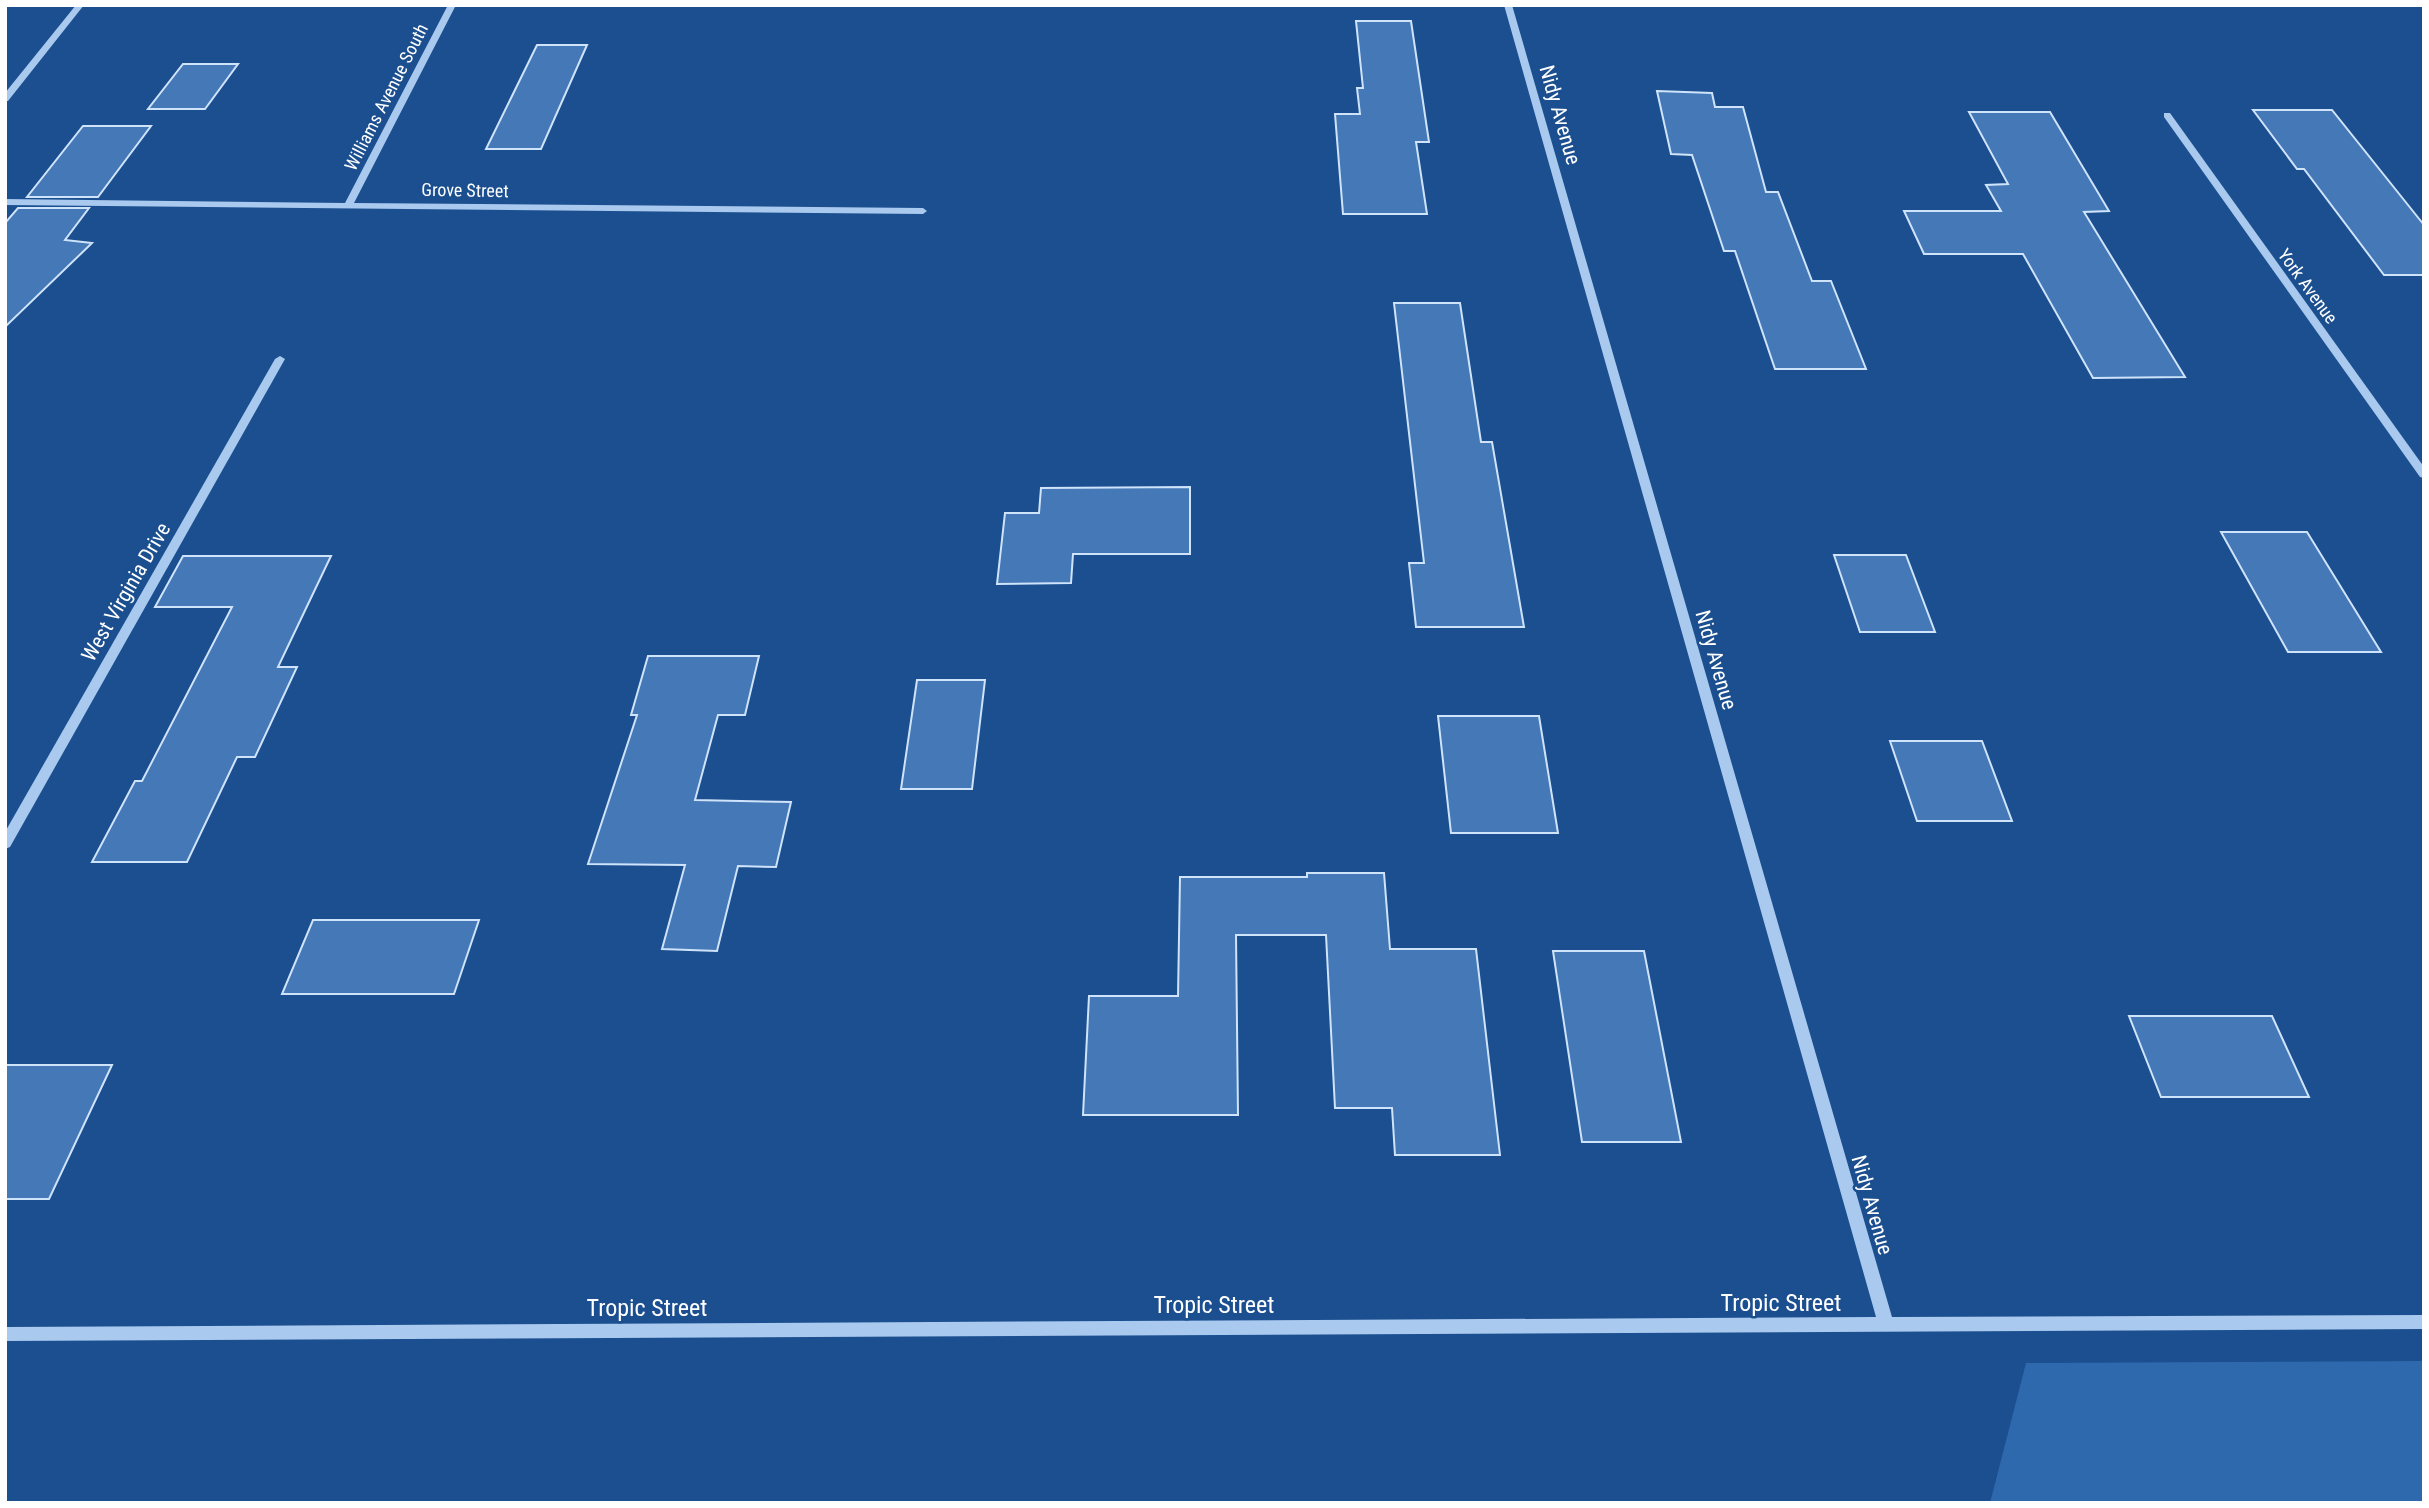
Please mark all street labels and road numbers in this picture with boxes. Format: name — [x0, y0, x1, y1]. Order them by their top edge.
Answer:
street label: Williams Avenue South — [340, 20, 432, 174]
street label: Nidy Avenue — [1534, 63, 1586, 168]
street label: Grove Street — [421, 179, 509, 201]
street label: York Avenue — [2274, 244, 2342, 328]
street label: West Virginia Drive — [77, 518, 175, 665]
street label: Nidy Avenue — [1690, 608, 1742, 713]
street label: Nidy Avenue — [1846, 1153, 1898, 1258]
street label: Tropic Street — [1721, 1289, 1841, 1317]
street label: Tropic Street — [1154, 1291, 1274, 1319]
street label: Tropic Street — [587, 1294, 707, 1322]

